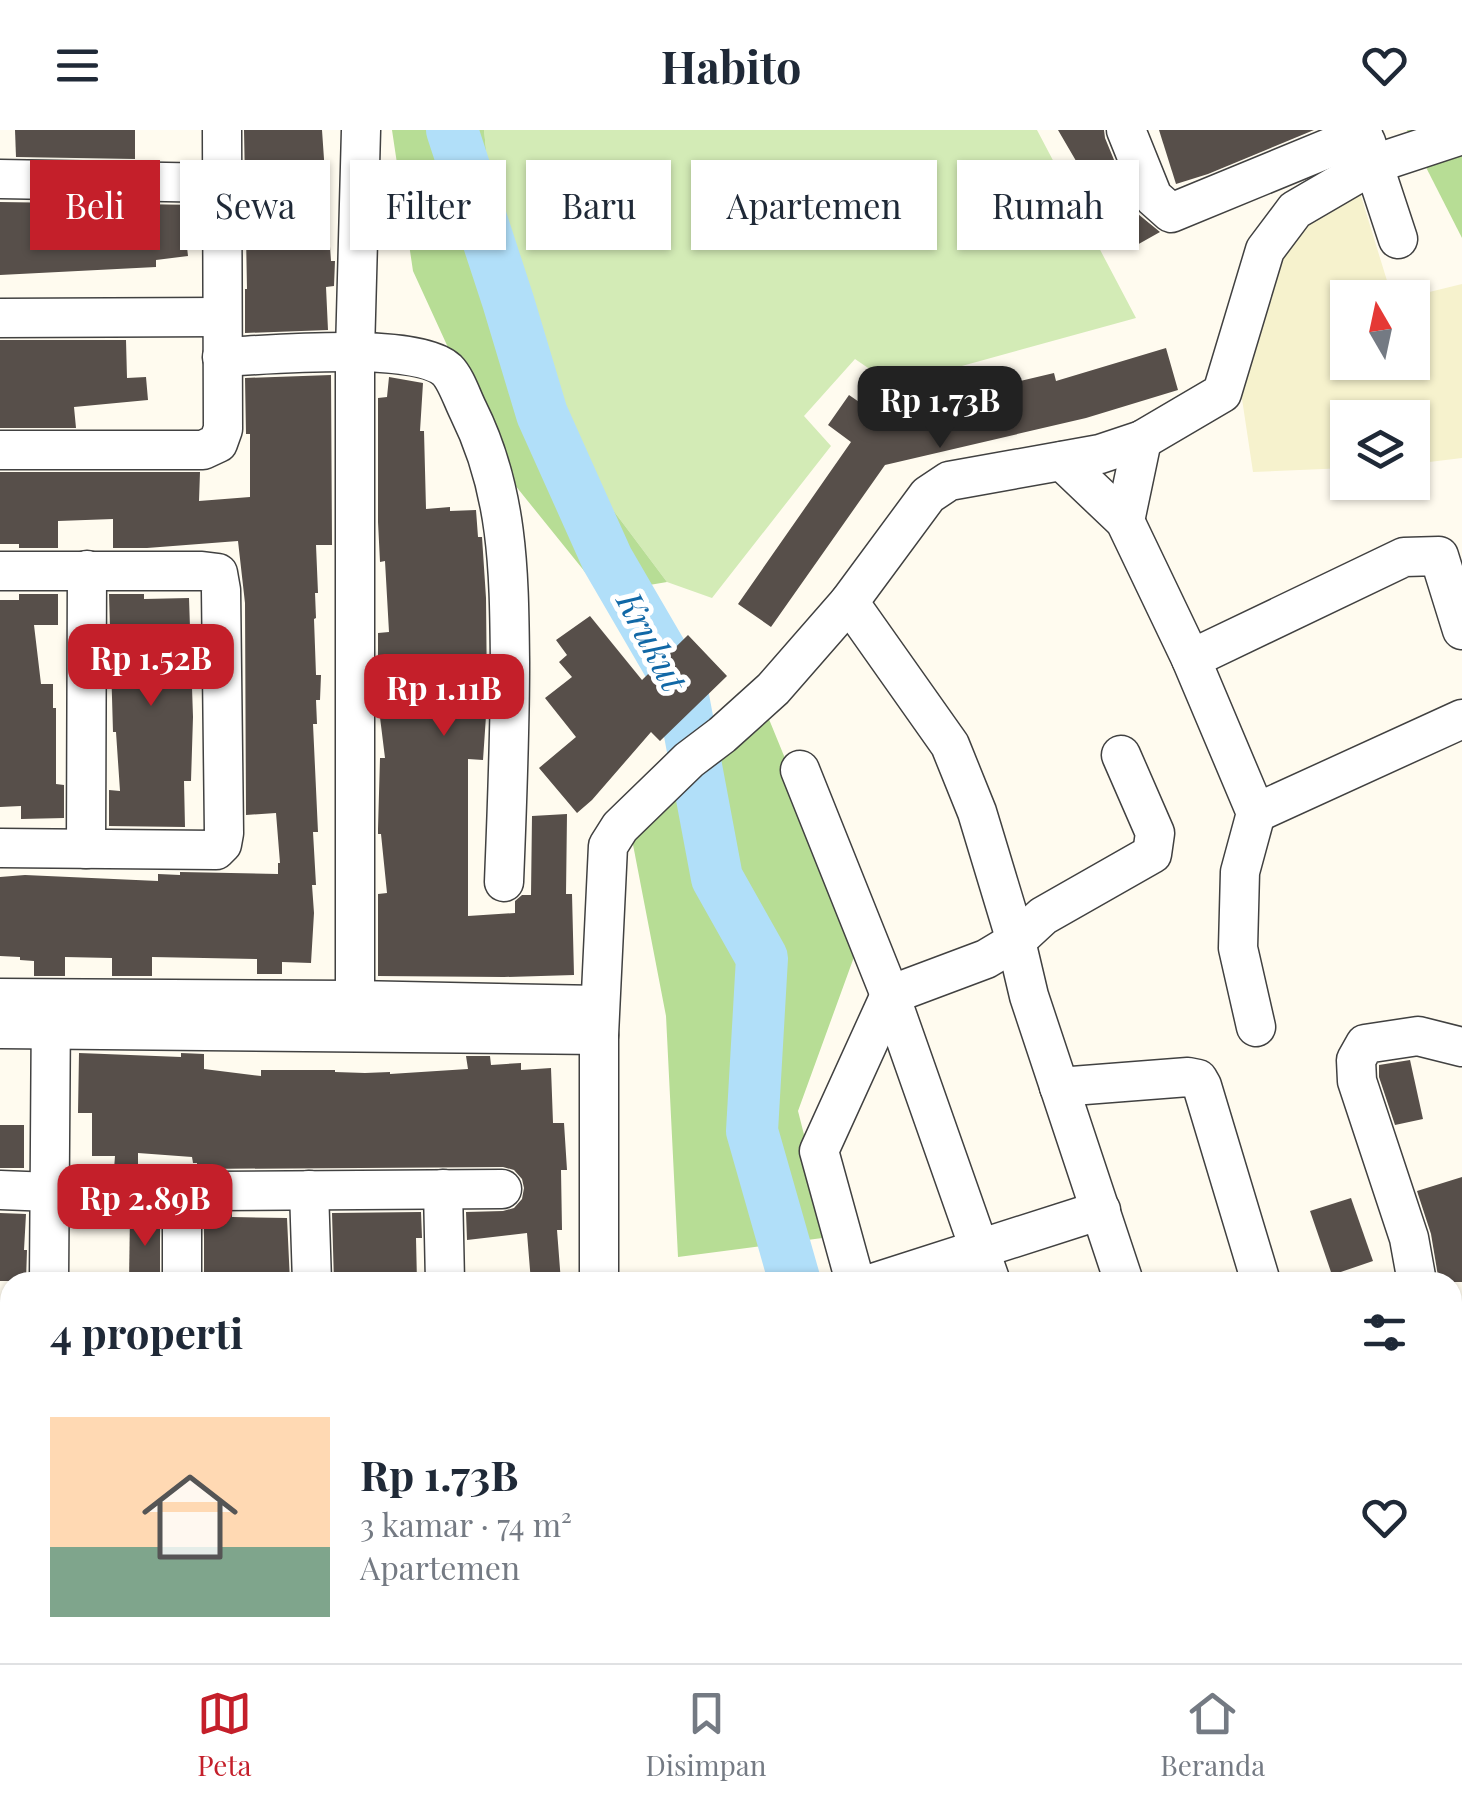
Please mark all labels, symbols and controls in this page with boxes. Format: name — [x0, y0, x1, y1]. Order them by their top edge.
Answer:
text: Habito — [661, 35, 801, 95]
icon: menu — [50, 38, 105, 93]
icon: heart — [1357, 38, 1412, 93]
chip: Beli — [30, 160, 160, 250]
chip: Sewa — [180, 160, 330, 250]
chip: Filter — [350, 160, 506, 250]
chip: Baru — [526, 160, 671, 250]
chip: Apartemen — [691, 160, 937, 250]
chip: Rumah — [957, 160, 1139, 250]
north arrow — [1330, 280, 1430, 380]
map controls — [1330, 280, 1430, 500]
pin: Rp 1.73B — [837, 366, 1043, 451]
text: Rp 1.73B — [880, 377, 1000, 420]
button: layers — [1330, 400, 1430, 500]
water label: Krukut — [606, 581, 700, 701]
pin: Rp 1.52B — [48, 624, 254, 709]
text: Rp 1.52B — [90, 635, 212, 678]
pin: Rp 1.11B — [341, 654, 547, 739]
text: Rp 1.11B — [386, 665, 502, 708]
pin: Rp 2.89B — [42, 1164, 248, 1249]
text: Rp 2.89B — [79, 1175, 211, 1218]
text: 4 properti — [50, 1304, 243, 1360]
icon: filters — [1357, 1305, 1412, 1360]
text: Rp 1.73B — [360, 1446, 518, 1502]
icon: home — [130, 1457, 250, 1577]
icon: heart — [1357, 1490, 1412, 1545]
text: 3 kamar · 74 m² — [360, 1502, 572, 1545]
text: Apartemen — [360, 1545, 520, 1588]
tab: Peta — [197, 1686, 252, 1783]
tab: Disimpan — [646, 1686, 767, 1783]
tab: Beranda — [1160, 1686, 1265, 1783]

